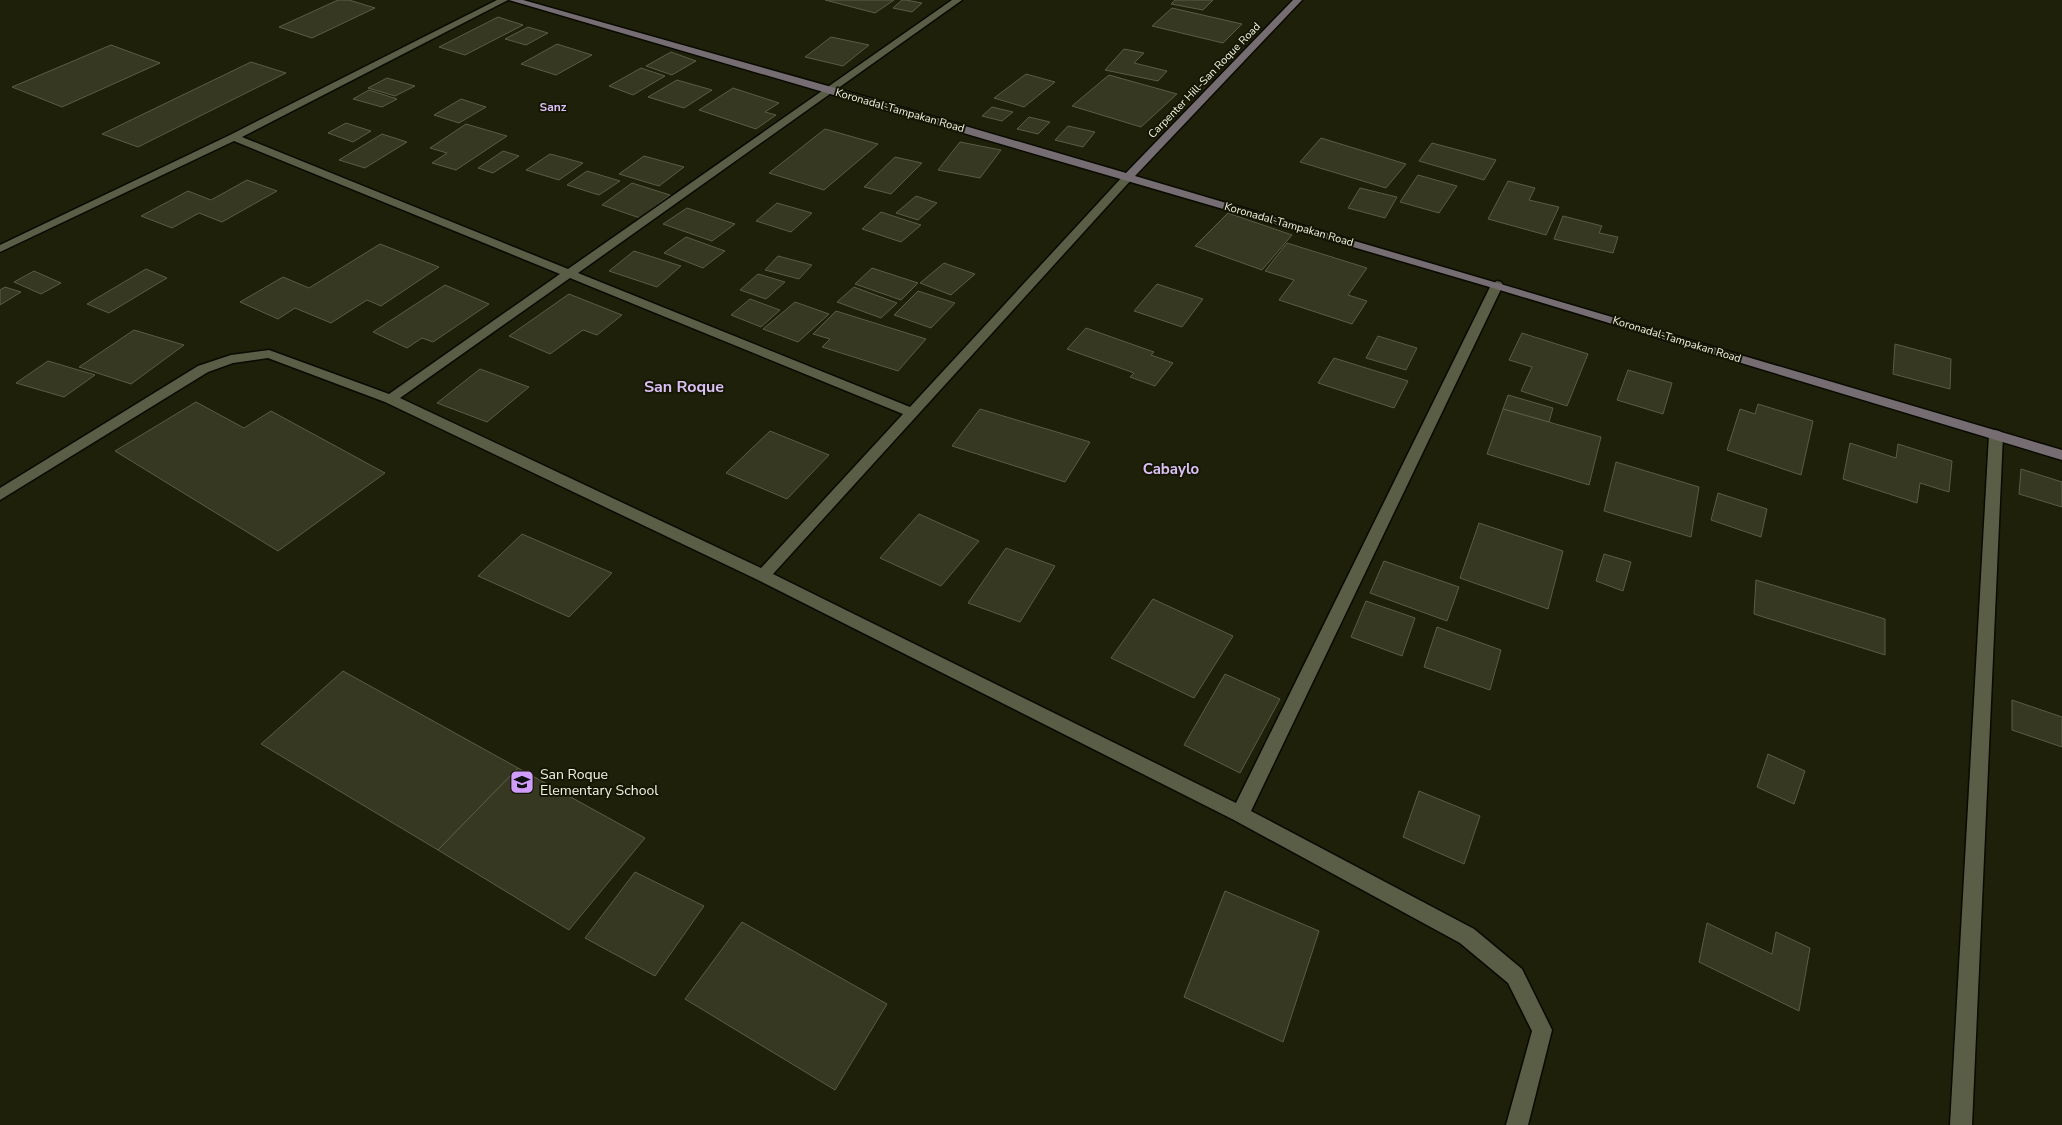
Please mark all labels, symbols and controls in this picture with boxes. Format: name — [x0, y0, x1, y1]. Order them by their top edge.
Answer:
street label: Carpenter Hill-San Roque Road — [1145, 19, 1264, 142]
street label: Koronadal-Tampakan Road — [834, 85, 966, 136]
district label: Sanz — [540, 99, 567, 115]
street label: Koronadal-Tampakan Road — [1223, 199, 1355, 250]
street label: Koronadal-Tampakan Road — [1611, 313, 1743, 366]
district label: San Roque — [644, 376, 724, 398]
district label: Cabaylo — [1143, 459, 1200, 479]
place label: San Roque Elementary School — [540, 765, 659, 800]
school or university icon: San Roque Elementary School — [509, 769, 535, 795]

